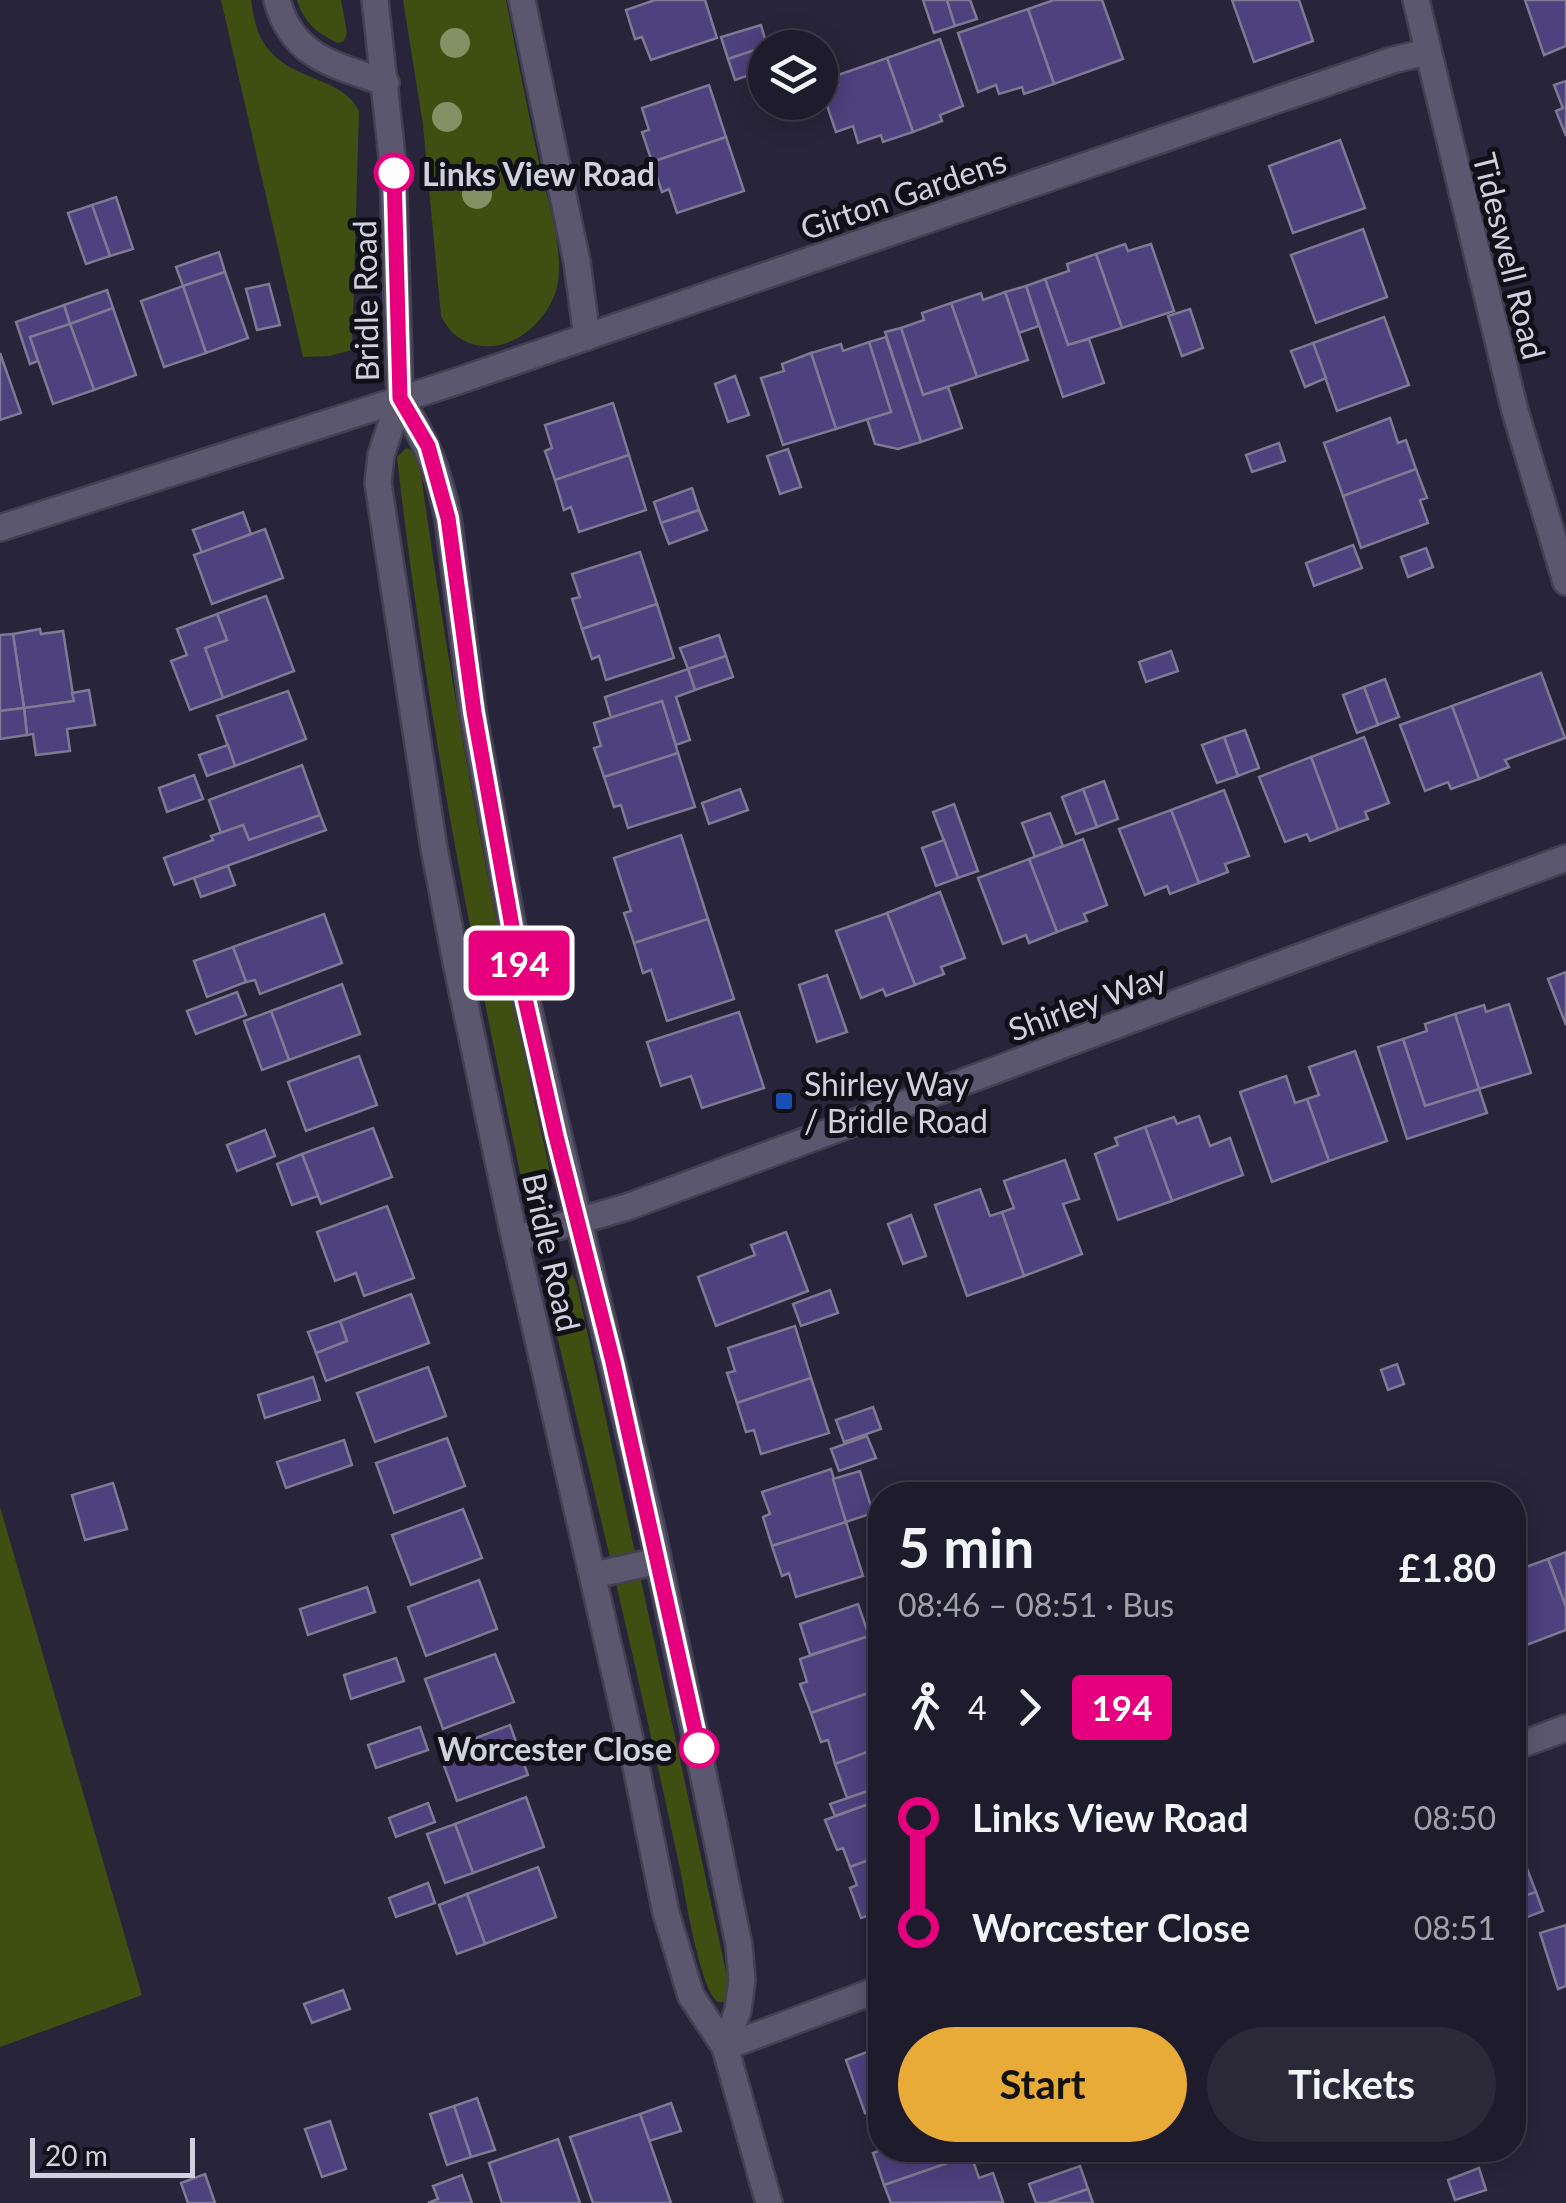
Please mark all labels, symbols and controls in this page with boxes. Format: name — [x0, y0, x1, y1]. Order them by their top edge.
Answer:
map controls — [748, 30, 838, 120]
button: layers — [748, 30, 838, 120]
street label: Girton Gardens — [795, 141, 1011, 247]
street label: Tideswell Road — [1466, 149, 1554, 363]
marker: Links View Road — [375, 154, 413, 192]
place label: Links View Road — [422, 154, 655, 193]
street label: Bridle Road — [344, 220, 386, 382]
line badge: 194 — [462, 930, 576, 996]
text: 194 — [489, 942, 549, 984]
street label: Shirley Way — [1003, 955, 1172, 1049]
place label: Shirley Way / Bridle Road — [804, 1064, 988, 1140]
marker: Shirley Way / Bridle Road — [773, 1090, 795, 1112]
street label: Bridle Road — [515, 1169, 589, 1335]
text: 5 min — [898, 1514, 1034, 1580]
text: £1.80 — [1399, 1544, 1496, 1590]
text: 08:46 – 08:51 · Bus — [898, 1585, 1174, 1624]
icon: walk — [898, 1680, 953, 1735]
icon: forward — [1002, 1680, 1057, 1735]
text: 194 — [1092, 1686, 1152, 1728]
text: 4 — [968, 1688, 987, 1727]
place label: Worcester Close — [438, 1729, 672, 1768]
marker: Worcester Close — [680, 1729, 718, 1767]
text: Links View Road — [972, 1794, 1249, 1840]
text: 08:50 — [1414, 1798, 1496, 1837]
text: Worcester Close — [972, 1904, 1250, 1950]
text: 08:51 — [1414, 1908, 1496, 1947]
button: Start — [898, 2027, 1187, 2142]
button: Tickets — [1207, 2027, 1496, 2142]
scale bar — [30, 2133, 195, 2178]
text: 20 m — [45, 2138, 108, 2172]

